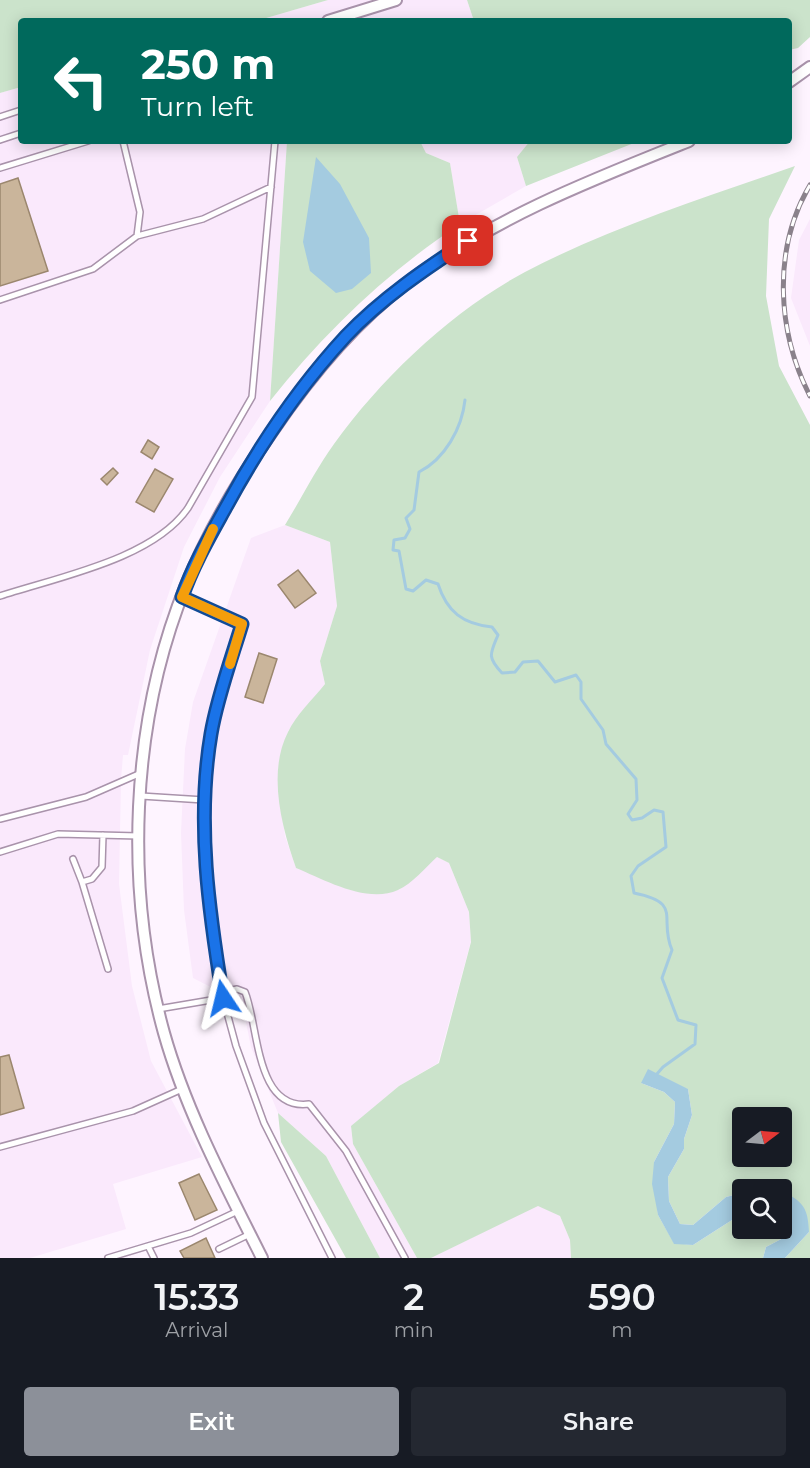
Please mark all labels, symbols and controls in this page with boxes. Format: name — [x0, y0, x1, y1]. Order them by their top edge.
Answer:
text: 250 m — [141, 38, 275, 90]
icon: left — [42, 42, 120, 120]
text: Turn left — [141, 90, 254, 123]
pin — [442, 215, 493, 266]
icon: arrive — [451, 224, 484, 257]
position arrow — [191, 966, 255, 1030]
north arrow — [732, 1107, 792, 1167]
map controls — [732, 1107, 792, 1239]
button: search — [732, 1179, 792, 1239]
text: 15:33 — [154, 1275, 239, 1319]
text: 2 — [403, 1275, 424, 1319]
text: 590 — [588, 1275, 656, 1319]
text: Arrival — [165, 1318, 228, 1342]
text: min — [394, 1318, 434, 1342]
text: m — [611, 1318, 632, 1342]
button: Exit — [24, 1387, 399, 1456]
button: Share — [411, 1387, 786, 1456]

